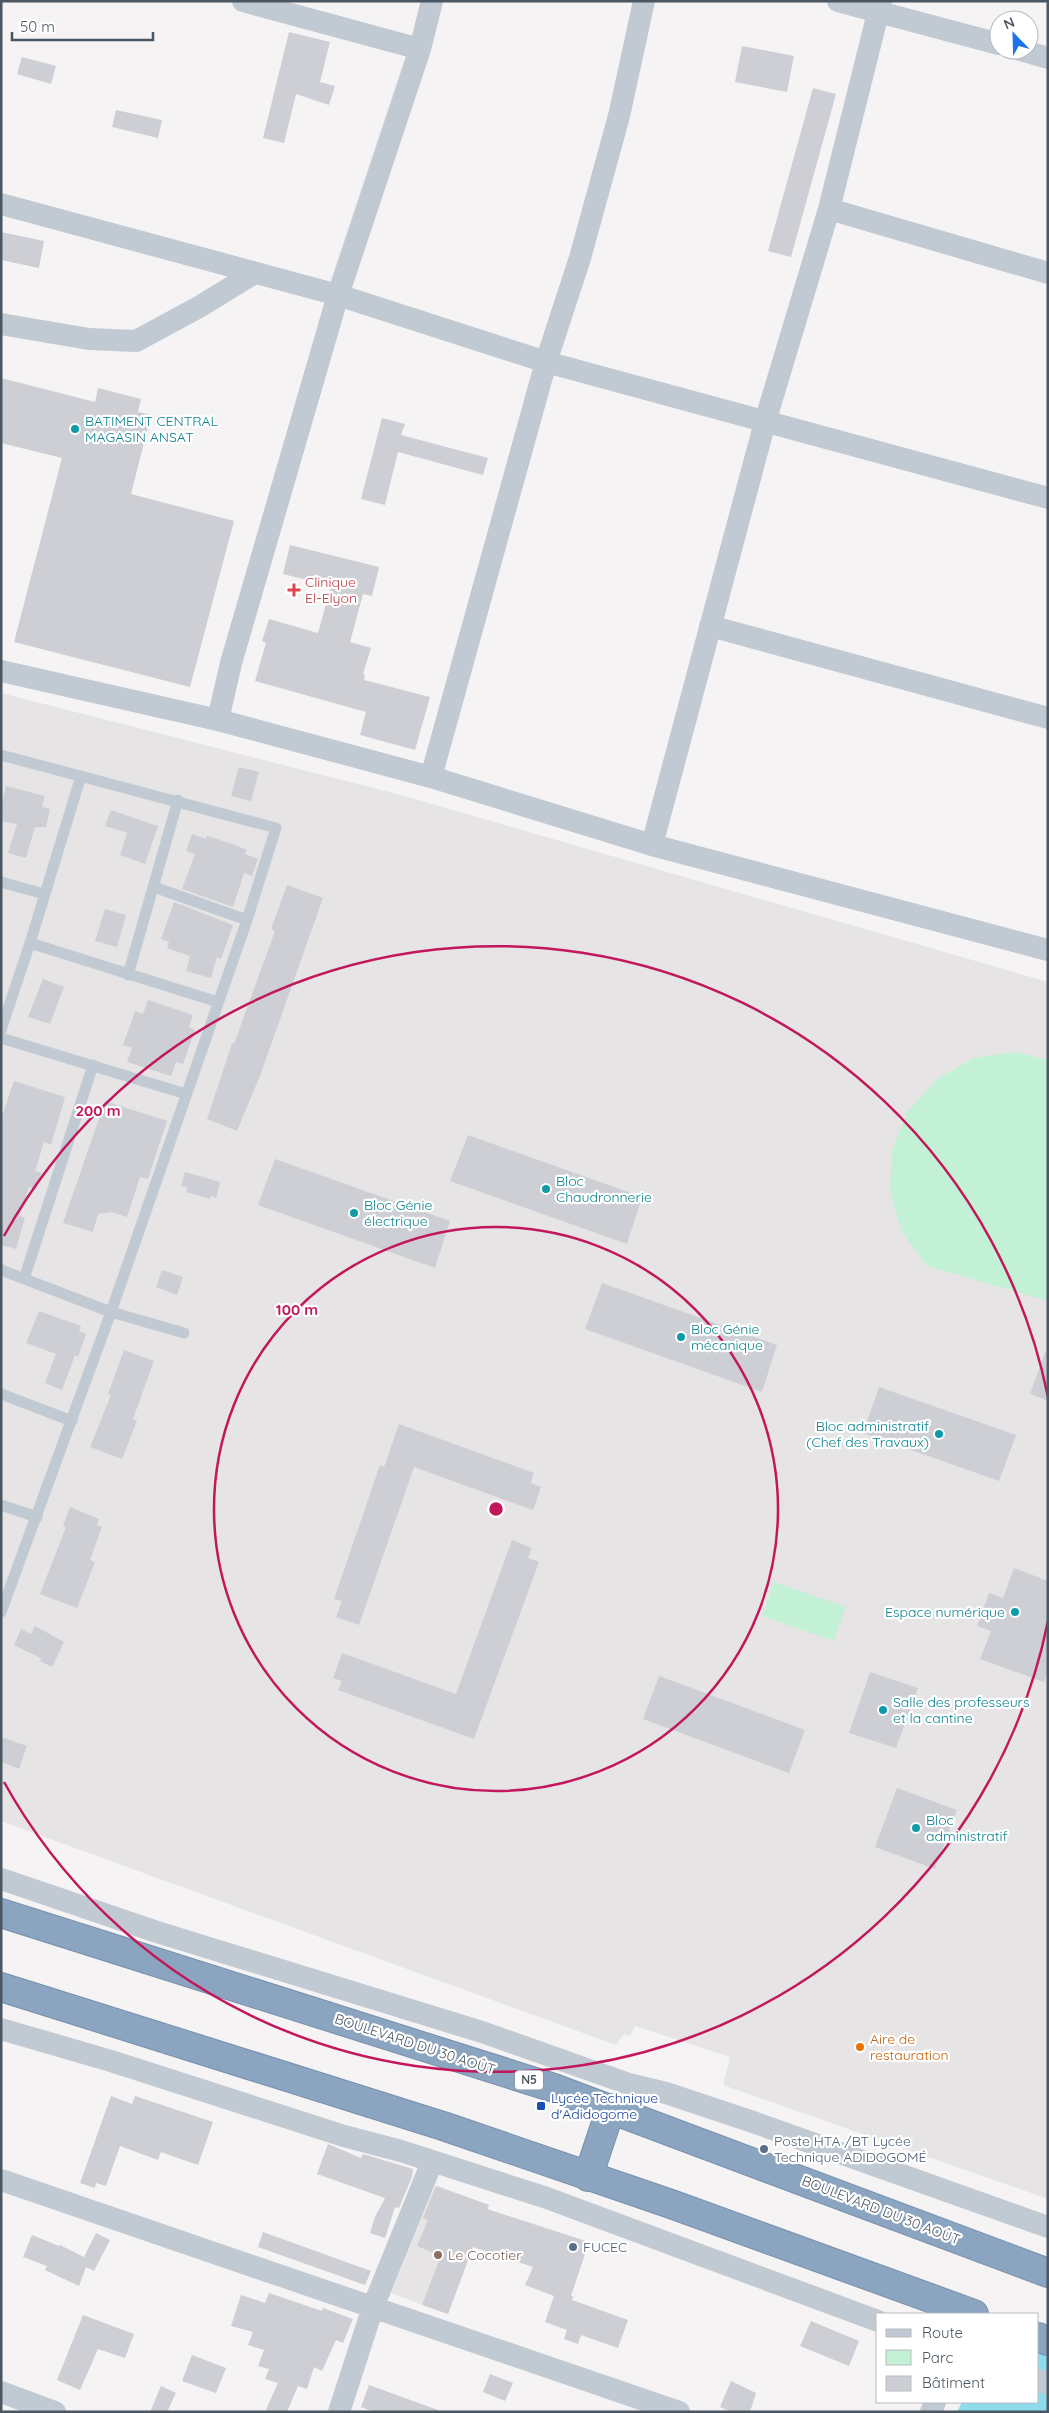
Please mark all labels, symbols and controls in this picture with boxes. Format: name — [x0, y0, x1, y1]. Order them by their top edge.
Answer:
scale bar — [12, 10, 154, 42]
north arrow — [989, 10, 1039, 60]
text: N — [1001, 13, 1017, 33]
text: 50 m — [20, 17, 55, 36]
place label: BATIMENT CENTRAL MAGASIN ANSAT — [85, 412, 219, 446]
marker: BATIMENT CENTRAL MAGASIN ANSAT — [69, 423, 81, 435]
place label: Clinique El-Elyon — [305, 573, 357, 607]
marker: Clinique El-Elyon — [287, 583, 301, 597]
text: 200 m — [76, 1101, 121, 1120]
place label: Bloc Chaudronnerie — [556, 1172, 652, 1206]
marker: Bloc Chaudronnerie — [540, 1183, 552, 1195]
place label: Bloc Génie électrique — [364, 1196, 432, 1230]
marker: Bloc Génie électrique — [348, 1207, 360, 1219]
text: 100 m — [276, 1300, 318, 1319]
place label: Bloc Génie mécanique — [691, 1320, 763, 1354]
marker: Bloc Génie mécanique — [675, 1331, 687, 1343]
place label: Bloc administratif (Chef des Travaux) — [806, 1417, 929, 1451]
marker: Bloc administratif (Chef des Travaux) — [933, 1428, 945, 1440]
centre of rings — [487, 1500, 505, 1518]
place label: Espace numérique — [885, 1603, 1005, 1621]
marker: Espace numérique — [1009, 1606, 1021, 1618]
place label: Salle des professeurs et la cantine — [893, 1693, 1030, 1727]
marker: Salle des professeurs et la cantine — [877, 1704, 889, 1716]
place label: Bloc administratif — [926, 1811, 1008, 1845]
marker: Bloc administratif — [910, 1822, 922, 1834]
street label: BOULEVARD DU 30 AOÛT — [332, 2009, 498, 2079]
place label: Aire de restauration — [870, 2030, 949, 2064]
marker: Aire de restauration — [854, 2041, 866, 2053]
road number: N5 — [515, 2070, 543, 2090]
place label: Lycée Technique d'Adidogome — [551, 2089, 658, 2123]
marker: Lycée Technique d'Adidogome — [535, 2100, 547, 2112]
place label: Poste HTA /BT Lycée Technique ADIDOGOMÉ — [774, 2132, 927, 2166]
marker: Poste HTA /BT Lycée Technique ADIDOGOMÉ — [758, 2143, 770, 2155]
street label: BOULEVARD DU 30 AOÛT — [799, 2172, 963, 2248]
place label: FUCEC — [583, 2238, 627, 2256]
marker: FUCEC — [567, 2241, 579, 2253]
place label: Le Cocotier — [448, 2246, 522, 2264]
marker: Le Cocotier — [432, 2249, 444, 2261]
legend — [876, 2313, 1039, 2403]
text: Route — [922, 2323, 963, 2342]
text: Parc — [922, 2348, 953, 2367]
text: Bâtiment — [922, 2373, 985, 2392]

